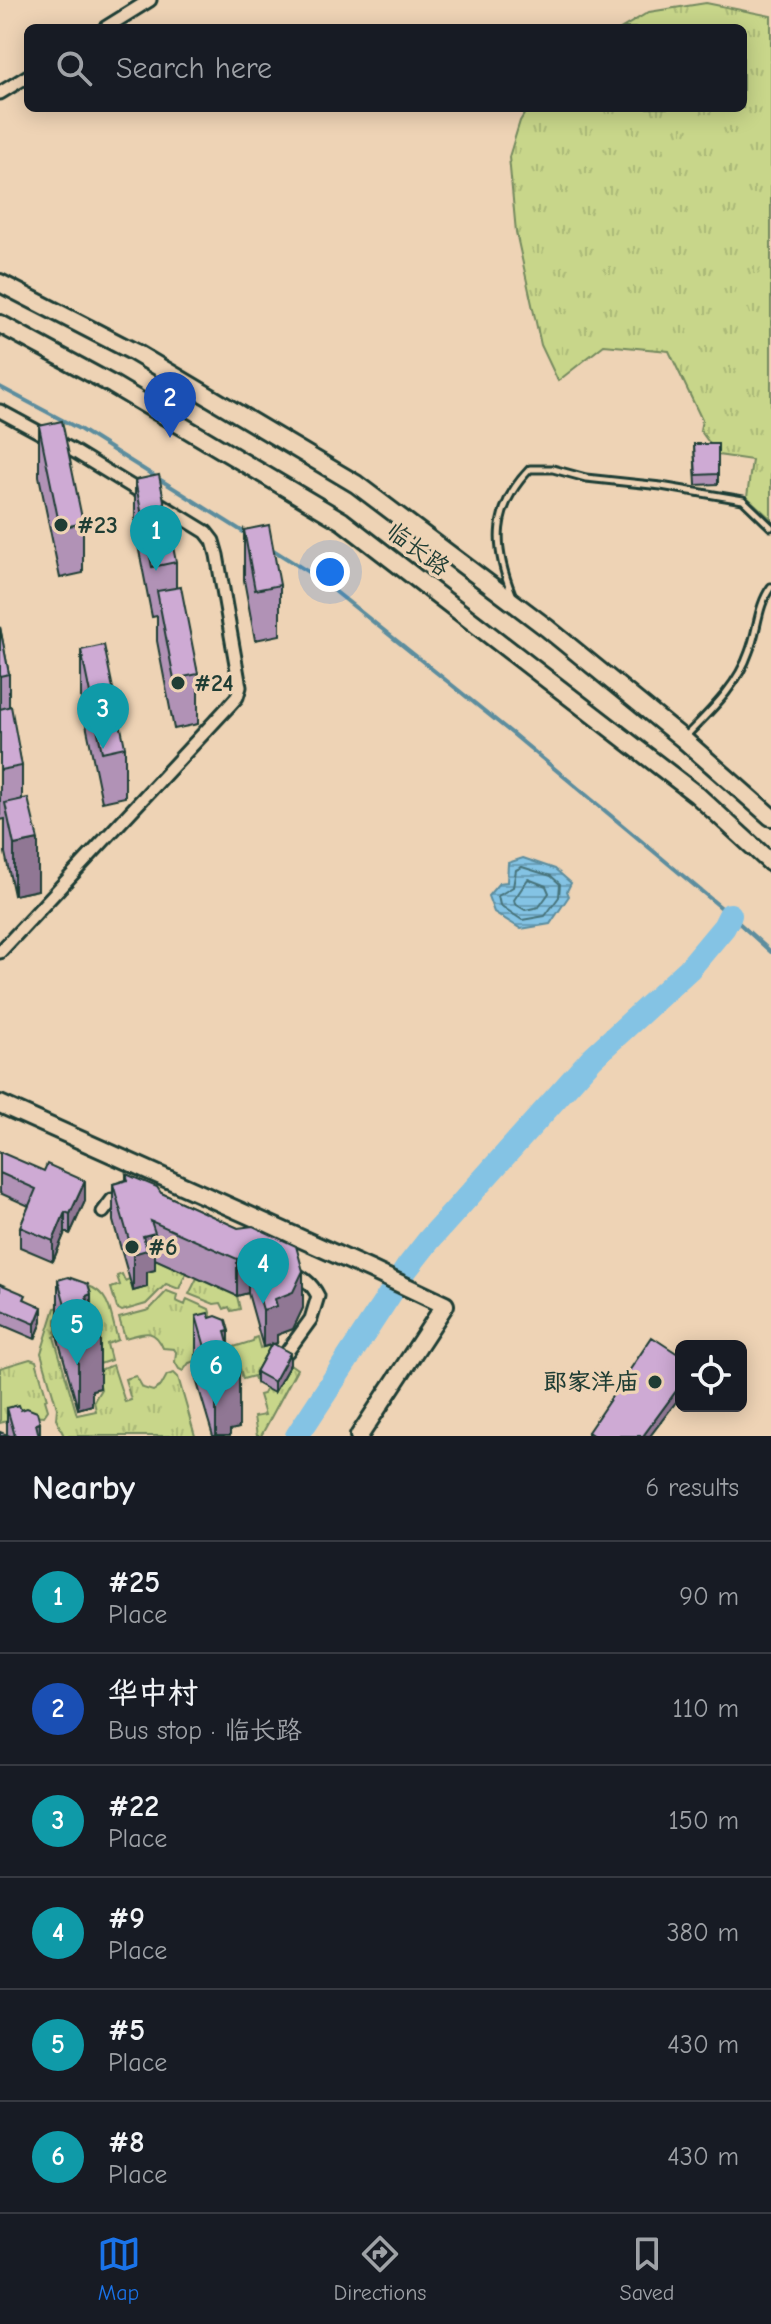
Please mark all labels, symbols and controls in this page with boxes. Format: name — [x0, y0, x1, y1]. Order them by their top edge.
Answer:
search box — [24, 24, 747, 112]
icon: search — [52, 46, 96, 90]
text: Search here — [116, 51, 272, 86]
pin: 2 — [144, 372, 196, 438]
pin: 1 — [130, 505, 182, 571]
place label: #23 — [77, 511, 118, 539]
marker: #23 — [52, 516, 70, 534]
street label: 临长路 — [381, 516, 455, 582]
your location — [310, 552, 350, 592]
place label: #24 — [194, 669, 234, 697]
marker: #24 — [169, 674, 187, 692]
pin: 3 — [77, 683, 129, 749]
place label: #6 — [148, 1233, 178, 1261]
marker: #6 — [123, 1238, 141, 1256]
pin: 4 — [237, 1238, 289, 1304]
pin: 5 — [51, 1299, 103, 1365]
pin: 6 — [190, 1340, 242, 1406]
map controls — [675, 1340, 747, 1412]
button: locate — [675, 1340, 747, 1412]
place label: 郎家洋庙 — [543, 1368, 639, 1396]
marker: 郎家洋庙 — [646, 1373, 664, 1391]
text: Nearby — [32, 1468, 135, 1508]
text: 6 results — [645, 1473, 739, 1503]
text: #25 — [108, 1565, 160, 1600]
text: 1 — [53, 1582, 63, 1612]
text: 90 m — [679, 1582, 739, 1612]
text: Place — [108, 1600, 167, 1630]
text: 华中村 — [108, 1676, 198, 1711]
text: 2 — [52, 1694, 64, 1724]
text: 110 m — [672, 1694, 739, 1724]
text: Bus stop · 临长路 — [108, 1716, 302, 1746]
text: #22 — [108, 1789, 159, 1824]
text: 3 — [52, 1806, 64, 1836]
text: 150 m — [669, 1806, 739, 1836]
text: Place — [108, 1824, 167, 1854]
text: #9 — [108, 1901, 145, 1936]
text: 4 — [52, 1918, 64, 1948]
text: 380 m — [666, 1918, 739, 1948]
text: Place — [108, 1936, 167, 1966]
text: #5 — [108, 2013, 145, 2048]
text: 5 — [51, 2030, 65, 2060]
text: 430 m — [667, 2030, 739, 2060]
text: Place — [108, 2048, 167, 2078]
text: #8 — [108, 2125, 145, 2160]
text: 6 — [51, 2142, 65, 2172]
text: 430 m — [667, 2142, 739, 2172]
text: Place — [108, 2160, 167, 2190]
tab: Map — [97, 2232, 141, 2306]
tab: Directions — [334, 2232, 427, 2306]
tab: Saved — [620, 2232, 674, 2306]

